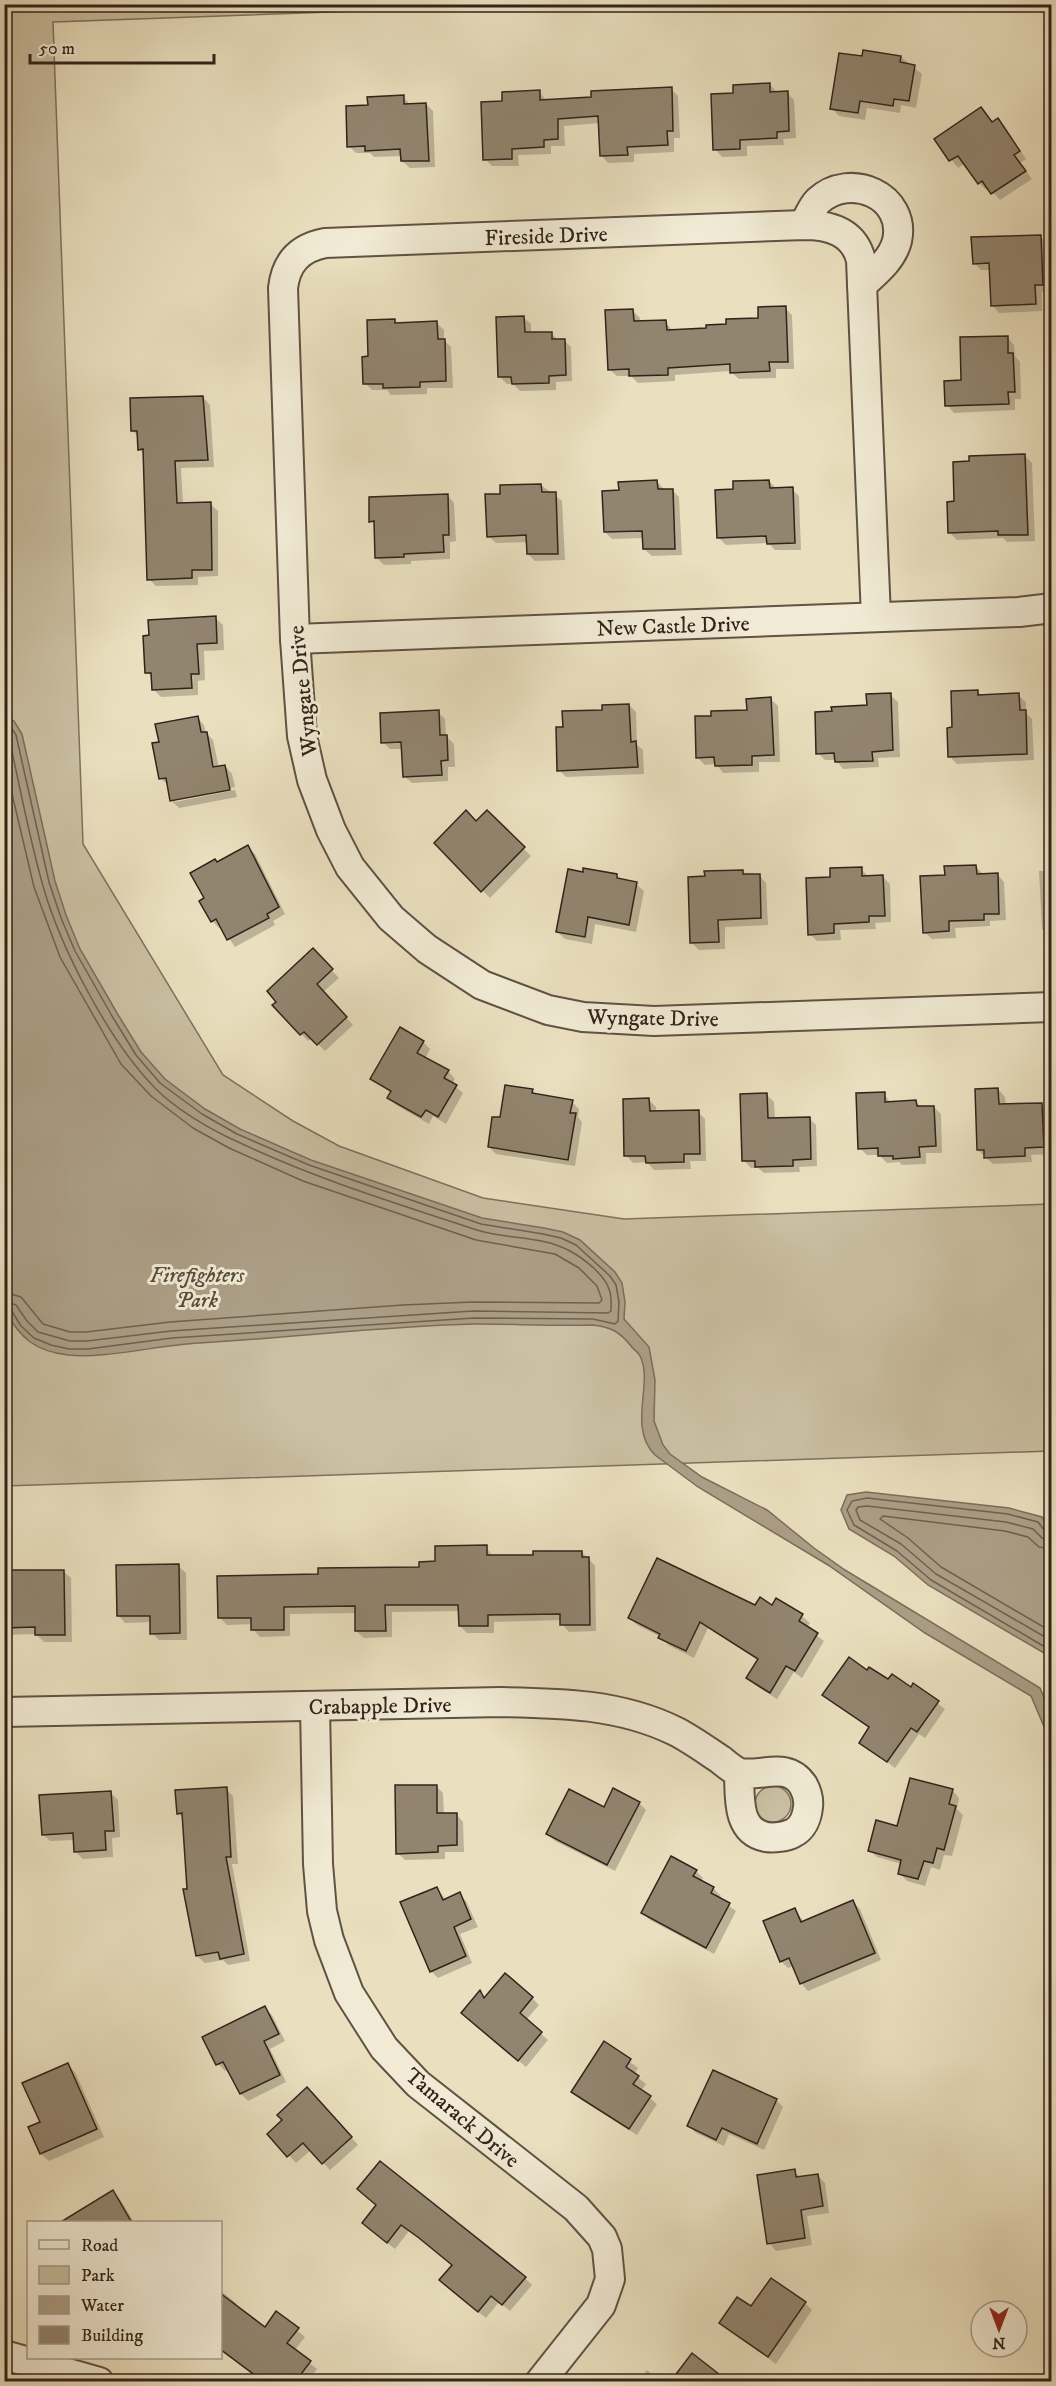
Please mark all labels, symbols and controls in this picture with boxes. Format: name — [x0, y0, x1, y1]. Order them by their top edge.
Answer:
scale bar — [30, 27, 214, 65]
text: 50 m — [39, 38, 75, 60]
street label: Fireside Drive — [484, 221, 608, 252]
street label: New Castle Drive — [596, 610, 750, 643]
street label: Wyngate Drive — [283, 624, 324, 759]
street label: Wyngate Drive — [586, 1004, 719, 1033]
park label: Firefighters Park — [150, 1262, 246, 1314]
street label: Crabapple Drive — [308, 1692, 452, 1721]
street label: Tamarack Drive — [399, 2062, 525, 2174]
legend — [27, 2221, 222, 2359]
text: Road — [81, 2235, 118, 2257]
text: Park — [81, 2265, 115, 2287]
text: Water — [80, 2295, 124, 2317]
north arrow — [969, 2299, 1029, 2359]
text: Building — [81, 2325, 143, 2347]
text: N — [992, 2333, 1006, 2353]

